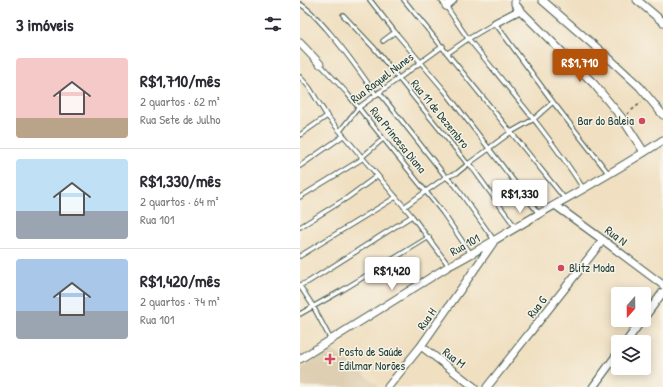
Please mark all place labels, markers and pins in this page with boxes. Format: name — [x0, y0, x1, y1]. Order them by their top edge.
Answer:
pin: R$1,710 — [543, 49, 617, 83]
place label: Bar do Baleia — [577, 112, 634, 129]
marker: Bar do Baleia — [637, 116, 647, 126]
pin: R$1,330 — [483, 180, 557, 214]
pin: R$1,420 — [355, 257, 429, 291]
place label: Blitz Moda — [569, 259, 615, 276]
marker: Blitz Moda — [556, 263, 566, 273]
place label: Posto de Saúde Edilmar Norões — [339, 343, 406, 374]
marker: Posto de Saúde Edilmar Norões — [324, 353, 336, 365]

